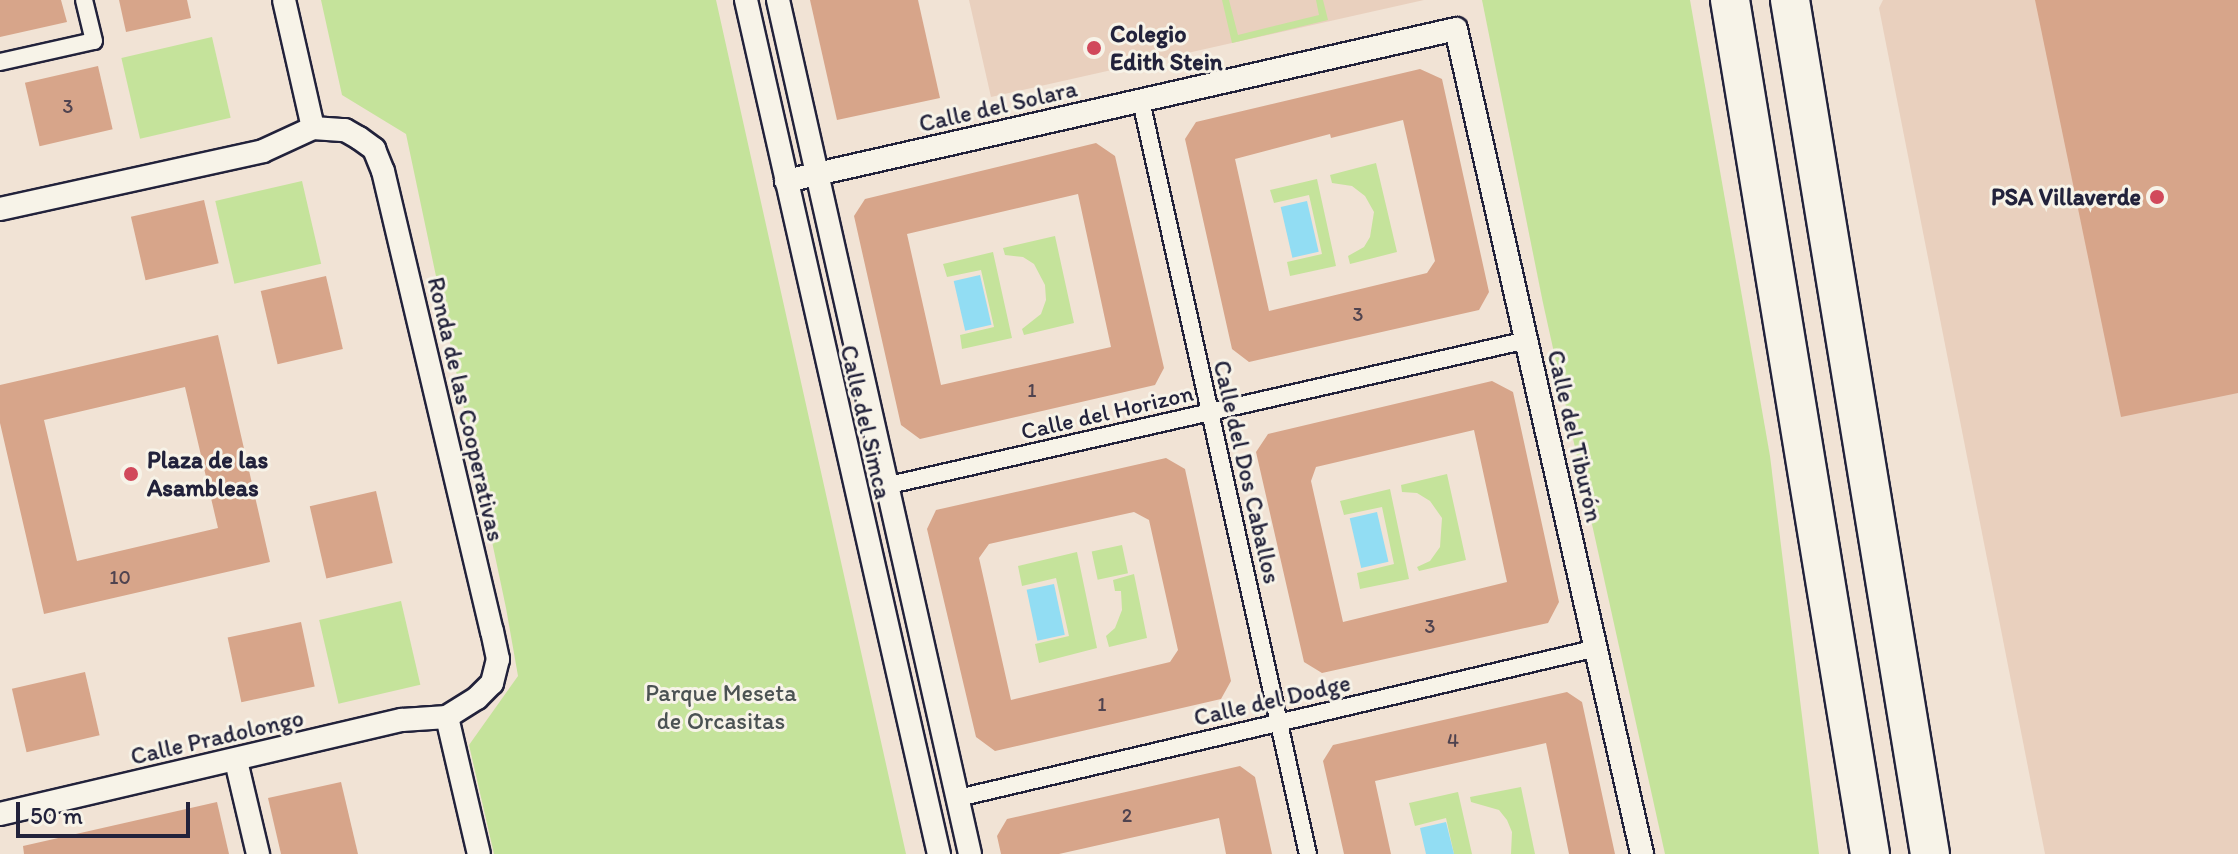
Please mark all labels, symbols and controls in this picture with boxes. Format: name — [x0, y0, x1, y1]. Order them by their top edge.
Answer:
place label: Colegio Edith Stein — [1110, 20, 1223, 76]
marker: Colegio Edith Stein — [1085, 39, 1103, 57]
street label: Calle del Solara — [916, 74, 1080, 138]
house number: 3 — [63, 94, 73, 118]
place label: PSA Villaverde — [1991, 183, 2141, 211]
marker: PSA Villaverde — [2148, 188, 2166, 206]
street label: Ronda de las Cooperativas — [422, 274, 510, 544]
house number: 3 — [1353, 302, 1363, 326]
street label: Calle del Simca — [834, 342, 898, 502]
street label: Calle del Tiburón — [1541, 347, 1609, 525]
street label: Calle del Dos Caballos — [1207, 358, 1287, 586]
street label: Calle del Horizon — [1018, 378, 1196, 446]
house number: 1 — [1027, 378, 1037, 402]
place label: Plaza de las Asambleas — [147, 446, 268, 502]
marker: Plaza de las Asambleas — [122, 465, 140, 483]
house number: 10 — [109, 565, 131, 589]
house number: 3 — [1425, 614, 1435, 638]
street label: Calle del Dodge — [1191, 668, 1353, 732]
park label: Parque Meseta de Orcasitas — [645, 679, 797, 735]
house number: 1 — [1097, 692, 1107, 716]
street label: Calle Pradolongo — [128, 703, 306, 771]
house number: 4 — [1447, 728, 1459, 752]
scale bar — [20, 786, 194, 836]
text: 50 m — [30, 801, 83, 830]
house number: 2 — [1122, 803, 1132, 827]

